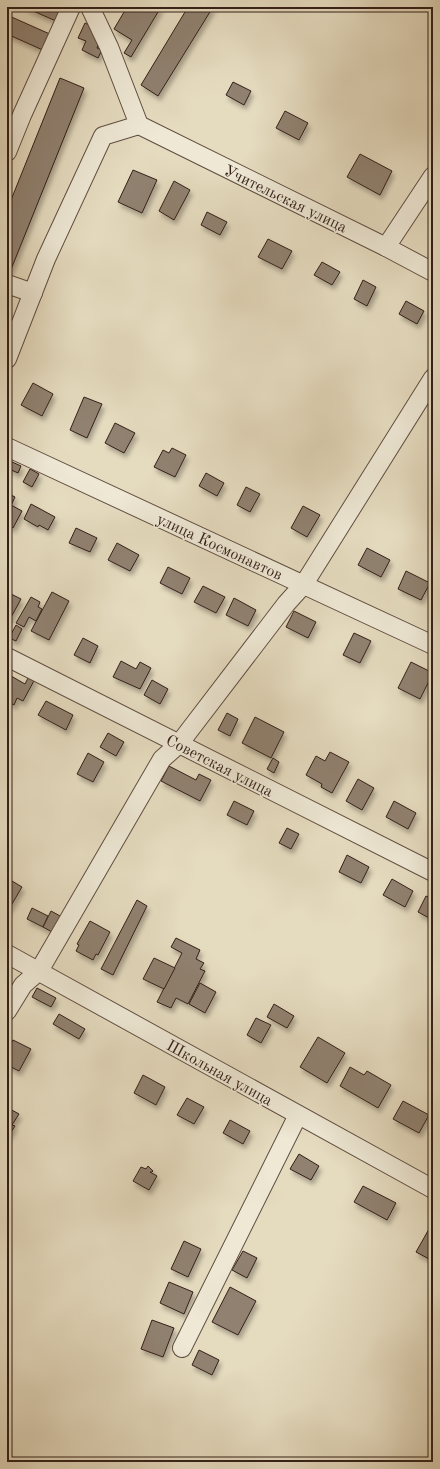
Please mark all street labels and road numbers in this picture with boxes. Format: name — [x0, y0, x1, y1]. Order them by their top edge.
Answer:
street label: Учительская улица — [221, 163, 349, 237]
street label: улица Космонавтов — [154, 512, 284, 584]
street label: Советская улица — [163, 733, 275, 801]
street label: Школьная улица — [163, 1038, 275, 1110]

